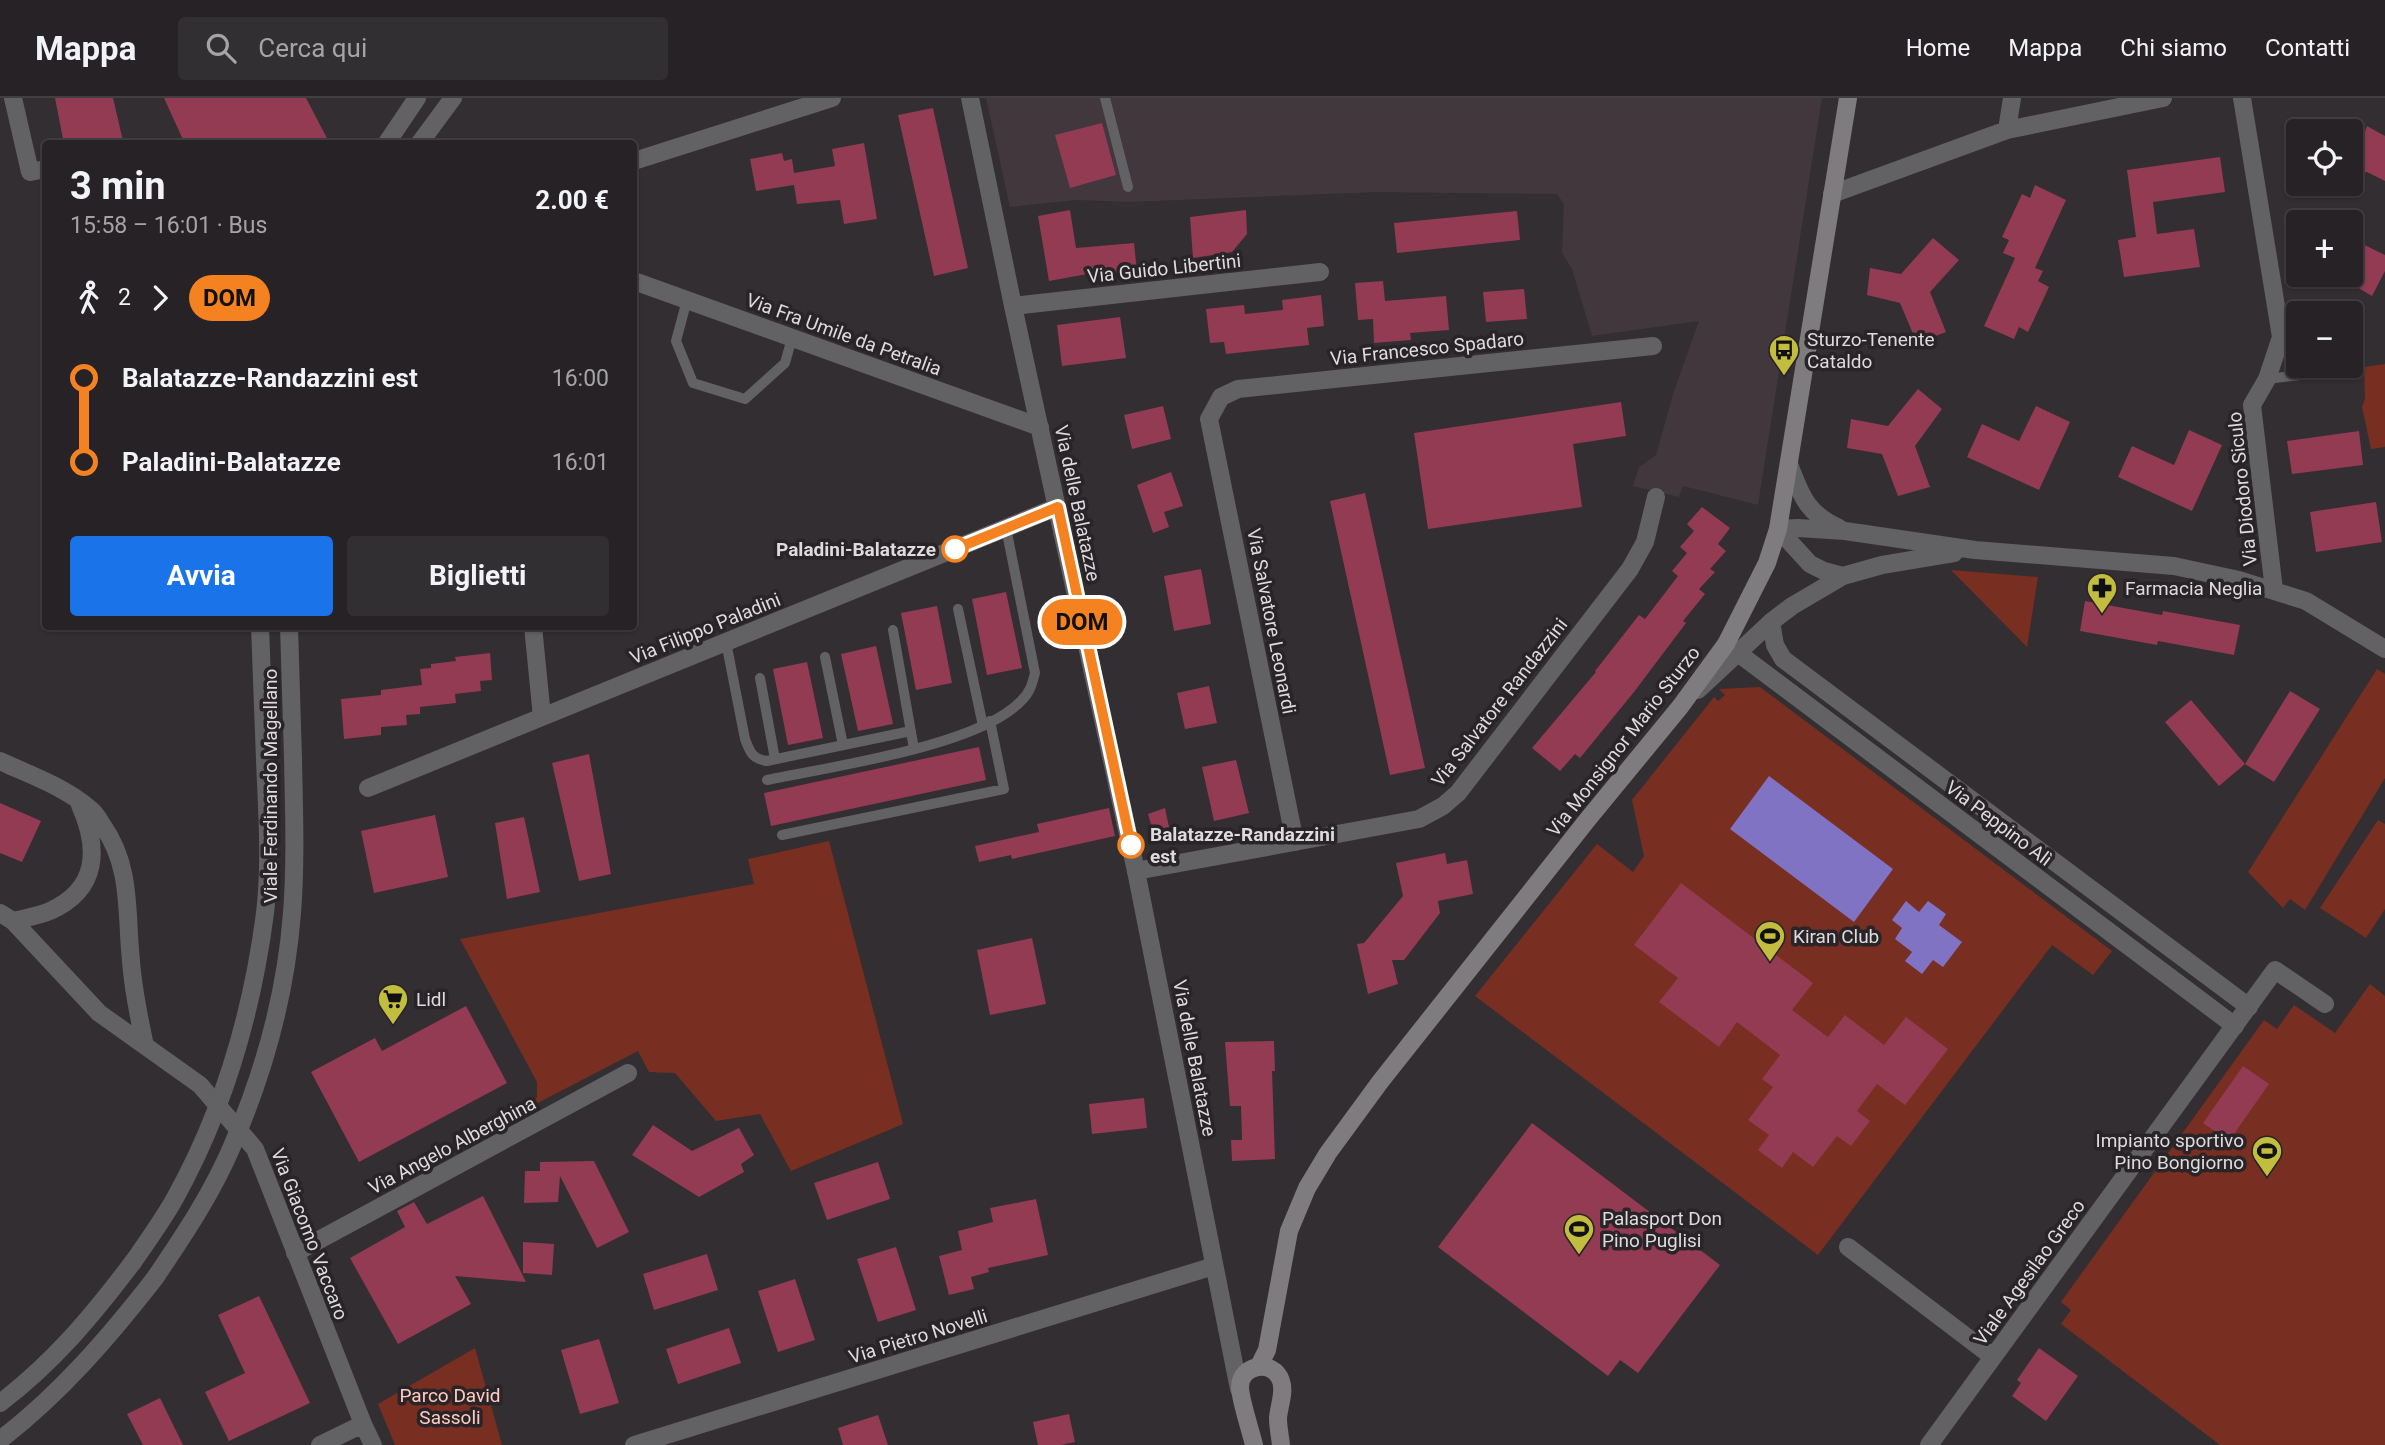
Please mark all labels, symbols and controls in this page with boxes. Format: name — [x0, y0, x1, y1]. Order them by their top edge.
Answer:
search box — [178, 17, 668, 80]
text: Mappa — [35, 29, 136, 68]
icon: search — [202, 29, 240, 67]
text: Cerca qui — [258, 33, 367, 63]
text: Home — [1906, 34, 1970, 62]
text: Mappa — [2008, 34, 2082, 62]
text: Chi siamo — [2120, 34, 2227, 62]
text: Contatti — [2265, 34, 2350, 62]
map controls — [2286, 119, 2363, 378]
button: locate — [2286, 119, 2363, 196]
text: 3 min — [70, 164, 166, 208]
text: 2.00 € — [535, 185, 609, 215]
button: + — [2286, 210, 2363, 287]
text: 15:58 – 16:01 · Bus — [70, 212, 267, 239]
street label: Via Guido Libertini — [1086, 249, 1242, 288]
icon: walk — [70, 279, 108, 317]
icon: forward — [141, 279, 179, 317]
text: 2 — [118, 284, 131, 311]
text: DOM — [203, 284, 256, 312]
street label: Via Fra Umile da Petralia — [743, 288, 945, 381]
button: − — [2286, 301, 2363, 378]
street label: Via Francesco Spadaro — [1329, 327, 1525, 370]
place label: Sturzo-Tenente Cataldo — [1807, 328, 1935, 373]
bus stop icon: Sturzo-Tenente Cataldo — [1767, 333, 1801, 377]
text: Balatazze-Randazzini est — [122, 363, 418, 393]
text: 16:00 — [552, 365, 609, 392]
street label: Via Diodoro Siculo — [2223, 411, 2262, 567]
street label: Via delle Balatazze — [1050, 423, 1105, 583]
text: Paladini-Balatazze — [122, 447, 341, 477]
text: 16:01 — [552, 449, 609, 476]
street label: Via Salvatore Leonardi — [1242, 526, 1301, 716]
button: Avvia — [70, 536, 333, 616]
button: Biglietti — [347, 536, 609, 616]
marker: Paladini-Balatazze — [942, 536, 968, 562]
place label: Paladini-Balatazze — [776, 538, 936, 561]
pharmacy icon: Farmacia Neglia — [2085, 571, 2119, 615]
place label: Farmacia Neglia — [2125, 577, 2262, 600]
street label: Via Filippo Paladini — [626, 588, 784, 669]
line badge: DOM — [1042, 599, 1122, 645]
text: DOM — [1055, 608, 1109, 636]
street label: Via Salvatore Randazzini — [1426, 613, 1572, 791]
street label: Via Monsignor Mario Sturzo — [1542, 642, 1705, 841]
street label: Viale Ferdinando Magellano — [259, 669, 282, 903]
street label: Via Peppino Alì — [1941, 776, 2057, 871]
place label: Balatazze-Randazzini est — [1150, 823, 1335, 868]
marker: Balatazze-Randazzini est — [1118, 832, 1144, 858]
sports icon: Kiran Club — [1753, 919, 1787, 963]
place label: Kiran Club — [1793, 925, 1879, 948]
street label: Via delle Balatazze — [1168, 978, 1221, 1138]
supermarket icon: Lidl — [376, 982, 410, 1026]
place label: Lidl — [416, 988, 446, 1011]
street label: Via Angelo Alberghina — [365, 1092, 540, 1199]
place label: Impianto sportivo Pino Bongiorno — [2096, 1129, 2244, 1174]
sports icon: Impianto sportivo Pino Bongiorno — [2250, 1134, 2284, 1178]
street label: Via Giacomo Vaccaro — [266, 1145, 353, 1323]
street label: Viale Agesilao Greco — [1969, 1195, 2090, 1350]
place label: Palasport Don Pino Puglisi — [1602, 1207, 1722, 1252]
sports icon: Palasport Don Pino Puglisi — [1562, 1212, 1596, 1256]
street label: Via Pietro Novelli — [846, 1304, 990, 1368]
park label: Parco David Sassoli — [399, 1384, 501, 1429]

